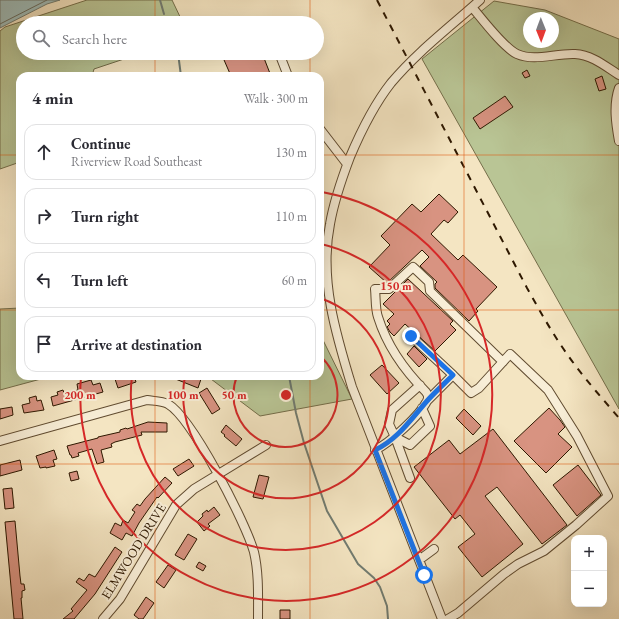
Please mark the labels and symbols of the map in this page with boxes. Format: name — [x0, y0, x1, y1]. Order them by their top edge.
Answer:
north arrow — [523, 12, 559, 48]
text: 150 m — [380, 278, 412, 294]
route end — [402, 327, 420, 345]
text: 200 m — [64, 387, 96, 403]
text: 100 m — [167, 387, 199, 403]
text: 50 m — [221, 387, 247, 403]
centre of rings — [279, 388, 293, 402]
street label: ELMWOOD DRIVE — [97, 500, 170, 602]
route start — [415, 566, 433, 584]

